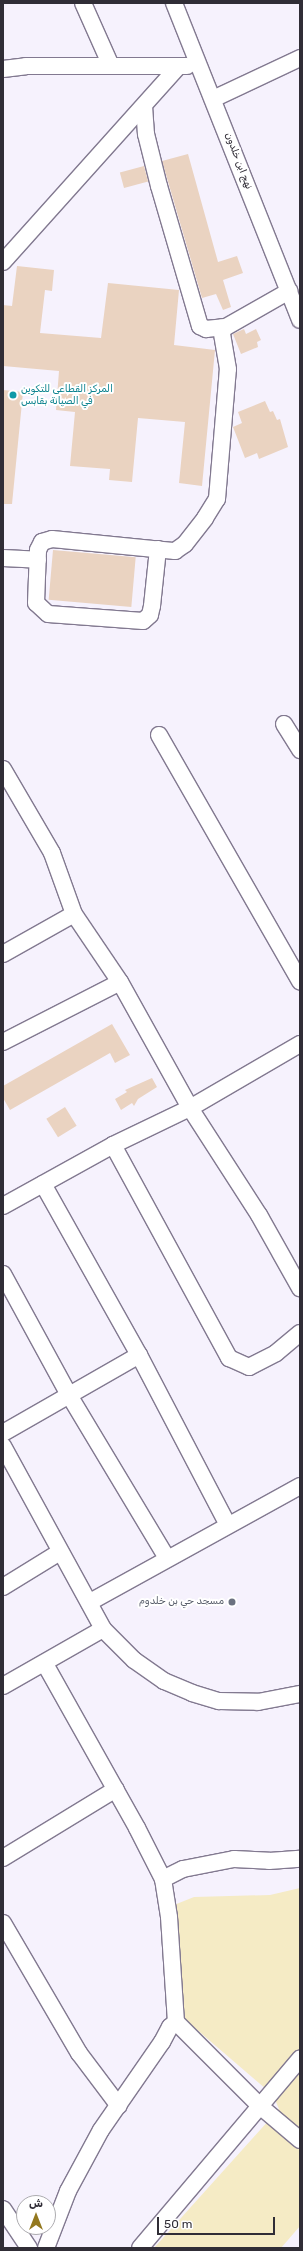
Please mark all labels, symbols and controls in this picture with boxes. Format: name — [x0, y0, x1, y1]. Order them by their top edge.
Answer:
street label: نهج ابن خلدون — [222, 131, 254, 191]
place label: المركز القطاعى للتكوين في الصيانة بقابس — [21, 383, 113, 406]
marker: المركز القطاعى للتكوين في الصيانة بقابس — [8, 390, 18, 400]
place label: مسجد حي بن خلدوم — [139, 1596, 224, 1608]
marker: مسجد حي بن خلدوم — [227, 1597, 237, 1607]
north arrow — [16, 2195, 56, 2235]
text: ش — [29, 2197, 43, 2210]
scale bar — [159, 2209, 277, 2235]
text: 50 m — [164, 2217, 192, 2231]

